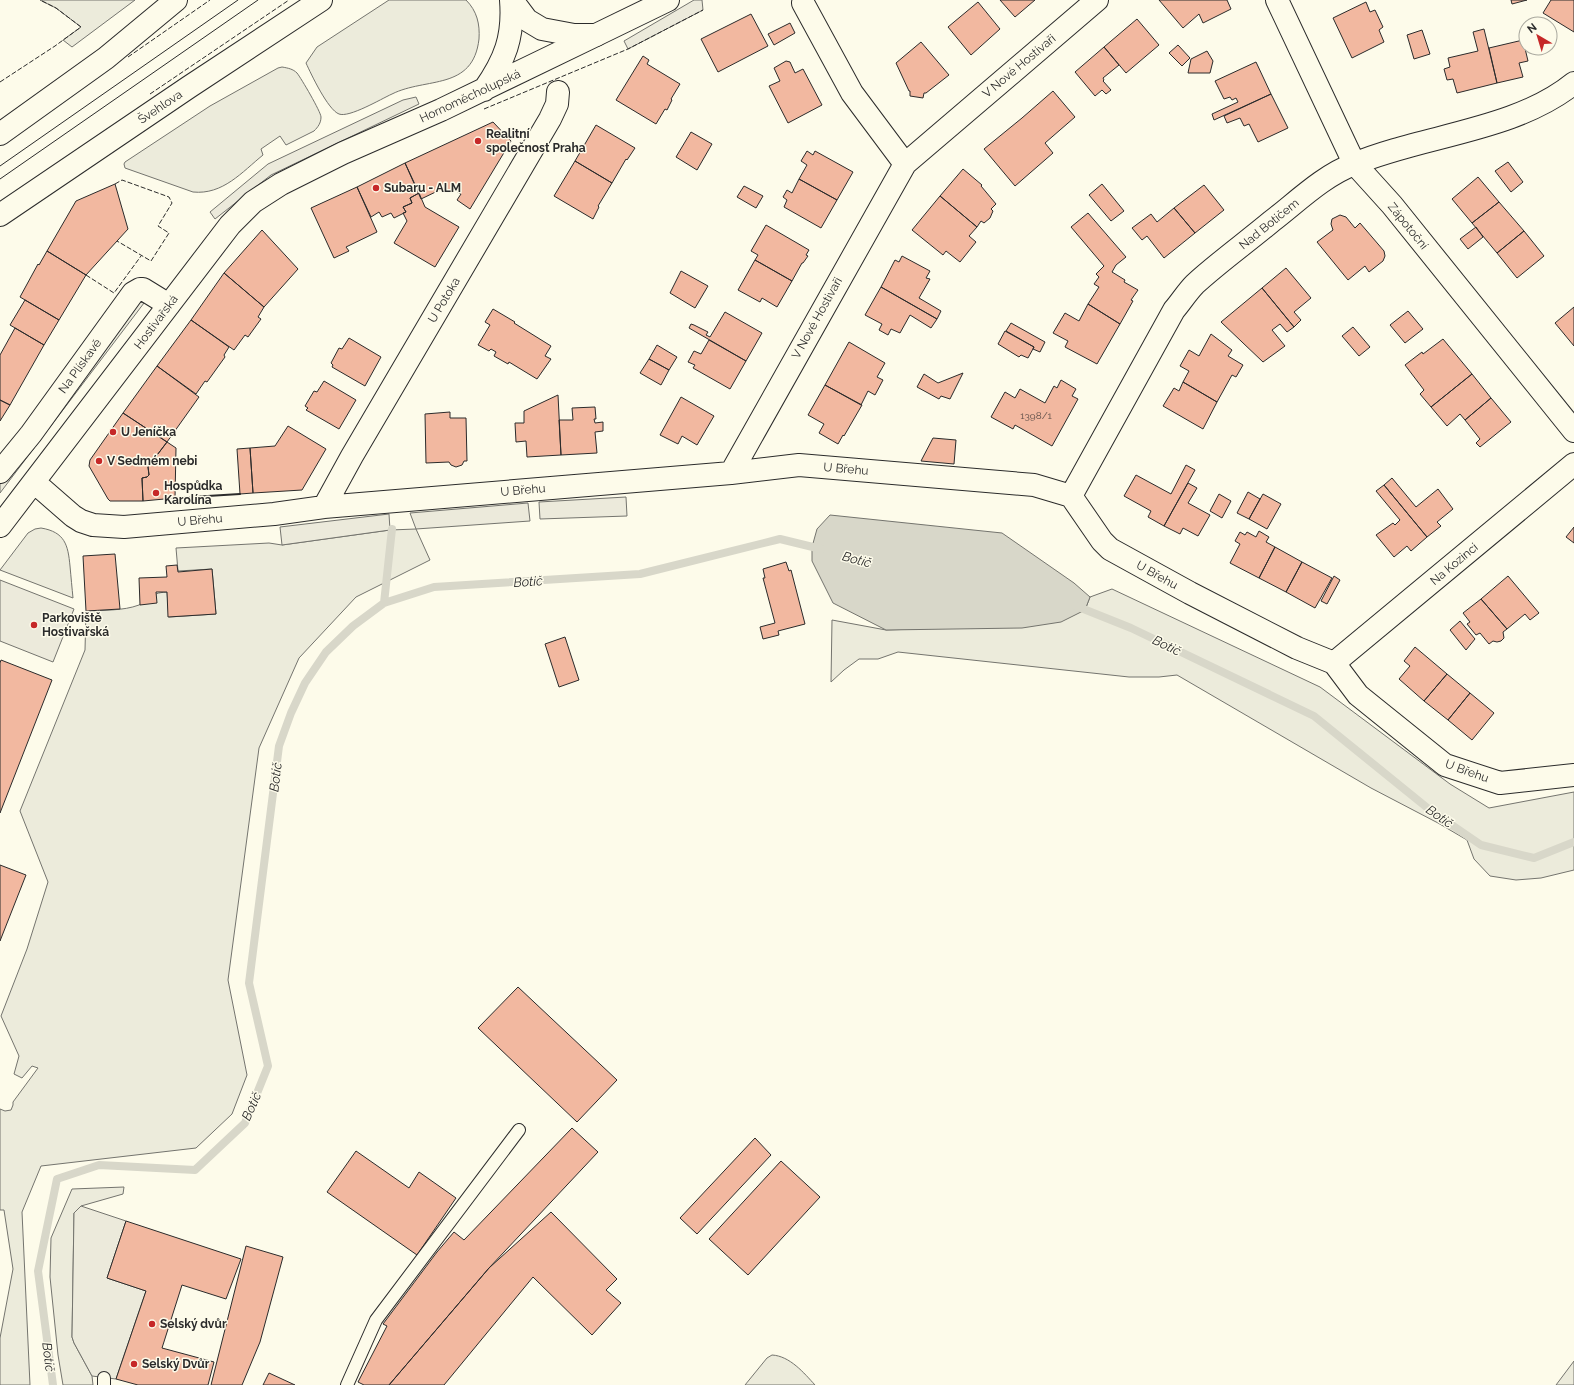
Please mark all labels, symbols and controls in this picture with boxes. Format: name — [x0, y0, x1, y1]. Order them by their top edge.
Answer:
north arrow — [1518, 16, 1558, 56]
text: N — [1525, 21, 1539, 36]
street label: V Nové Hostivaři — [980, 31, 1058, 101]
street label: Hornoměcholupská — [417, 67, 523, 125]
street label: Švehlova — [135, 87, 185, 127]
place label: Realitní společnost Praha — [486, 127, 586, 155]
marker: Realitní společnost Praha — [473, 136, 483, 146]
place label: Subaru - ALM — [384, 181, 461, 195]
marker: Subaru - ALM — [371, 183, 381, 193]
street label: Nad Botičem — [1236, 196, 1302, 252]
street label: Zápotoční — [1385, 200, 1431, 252]
street label: U Potoka — [425, 275, 463, 325]
street label: V Nové Hostivaři — [789, 275, 845, 361]
street label: Hostivařská — [131, 292, 181, 352]
street label: Na Plískavě — [56, 336, 104, 396]
house number: 1398/1 — [1020, 410, 1052, 421]
place label: U Jeníčka — [121, 425, 176, 439]
marker: U Jeníčka — [108, 427, 118, 437]
place label: V Sedmém nebi — [107, 454, 197, 468]
marker: V Sedmém nebi — [94, 456, 104, 466]
street label: U Břehu — [823, 460, 869, 478]
place label: Hospůdka Karolína — [164, 479, 222, 507]
street label: U Břehu — [500, 481, 546, 499]
marker: Hospůdka Karolína — [151, 488, 161, 498]
street label: U Břehu — [177, 511, 223, 529]
street label: Na Kozinci — [1427, 540, 1481, 588]
water label: Botič — [841, 548, 873, 571]
street label: U Břehu — [1134, 558, 1180, 592]
water label: Botič — [513, 573, 543, 590]
place label: Parkoviště Hostivařská — [42, 611, 109, 639]
marker: Parkoviště Hostivařská — [29, 620, 39, 630]
water label: Botič — [1150, 632, 1183, 659]
street label: U Břehu — [1443, 757, 1491, 785]
water label: Botič — [266, 761, 285, 793]
water label: Botič — [1423, 802, 1456, 831]
water label: Botič — [239, 1090, 264, 1123]
place label: Selský dvůr — [160, 1317, 227, 1331]
marker: Selský dvůr — [147, 1319, 157, 1329]
water label: Botič — [39, 1342, 58, 1373]
place label: Selský Dvůr — [142, 1357, 210, 1371]
marker: Selský Dvůr — [129, 1359, 139, 1369]

